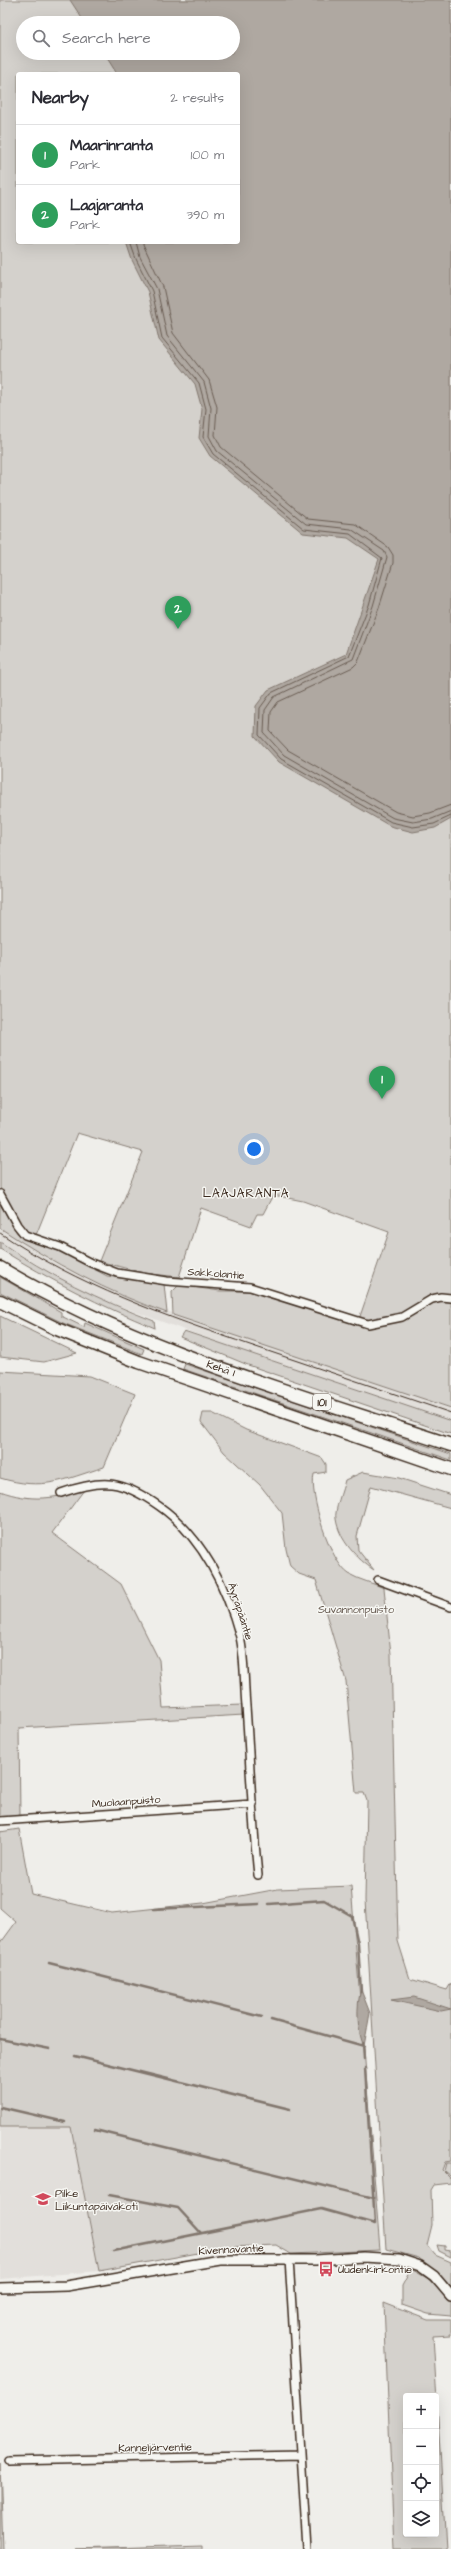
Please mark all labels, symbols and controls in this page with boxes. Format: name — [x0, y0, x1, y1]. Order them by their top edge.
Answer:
search box — [16, 16, 240, 60]
icon: search — [30, 27, 52, 49]
text: Search here — [62, 28, 151, 49]
text: Nearby — [32, 86, 89, 110]
text: 2 results — [170, 89, 224, 107]
text: Maarinranta — [70, 135, 153, 156]
text: 1 — [44, 146, 46, 164]
text: 100 m — [191, 146, 224, 164]
text: Park — [70, 156, 100, 174]
text: Laajaranta — [70, 195, 143, 216]
text: 2 — [41, 206, 49, 224]
text: 390 m — [186, 206, 224, 224]
text: Park — [70, 216, 100, 234]
pin: 2 — [165, 596, 191, 629]
pin: 1 — [369, 1066, 395, 1099]
your location — [244, 1139, 264, 1159]
district label: LAAJARANTA — [203, 1185, 289, 1202]
street label: Sakkolantie — [187, 1264, 245, 1283]
street label: Kehä I — [204, 1357, 238, 1381]
road number: 101 — [313, 1394, 331, 1410]
street label: Äyräpääntie — [223, 1580, 257, 1642]
park label: Suvannonpuisto — [318, 1602, 395, 1617]
street label: Muolaanpuisto — [91, 1792, 162, 1811]
place label: Pilke Liikuntapäiväkoti — [55, 2186, 138, 2214]
school or university icon: Pilke Liikuntapäiväkoti — [34, 2190, 52, 2208]
street label: Kivennavantie — [198, 2240, 264, 2259]
bus stop icon: Uudenkirkontie — [317, 2260, 335, 2278]
place label: Uudenkirkontie — [338, 2262, 412, 2277]
map controls — [403, 2393, 439, 2537]
button: + — [403, 2393, 439, 2429]
button: − — [403, 2429, 439, 2465]
street label: Kanneljärventie — [118, 2439, 192, 2456]
button: locate — [403, 2465, 439, 2501]
button: layers — [403, 2501, 439, 2537]

